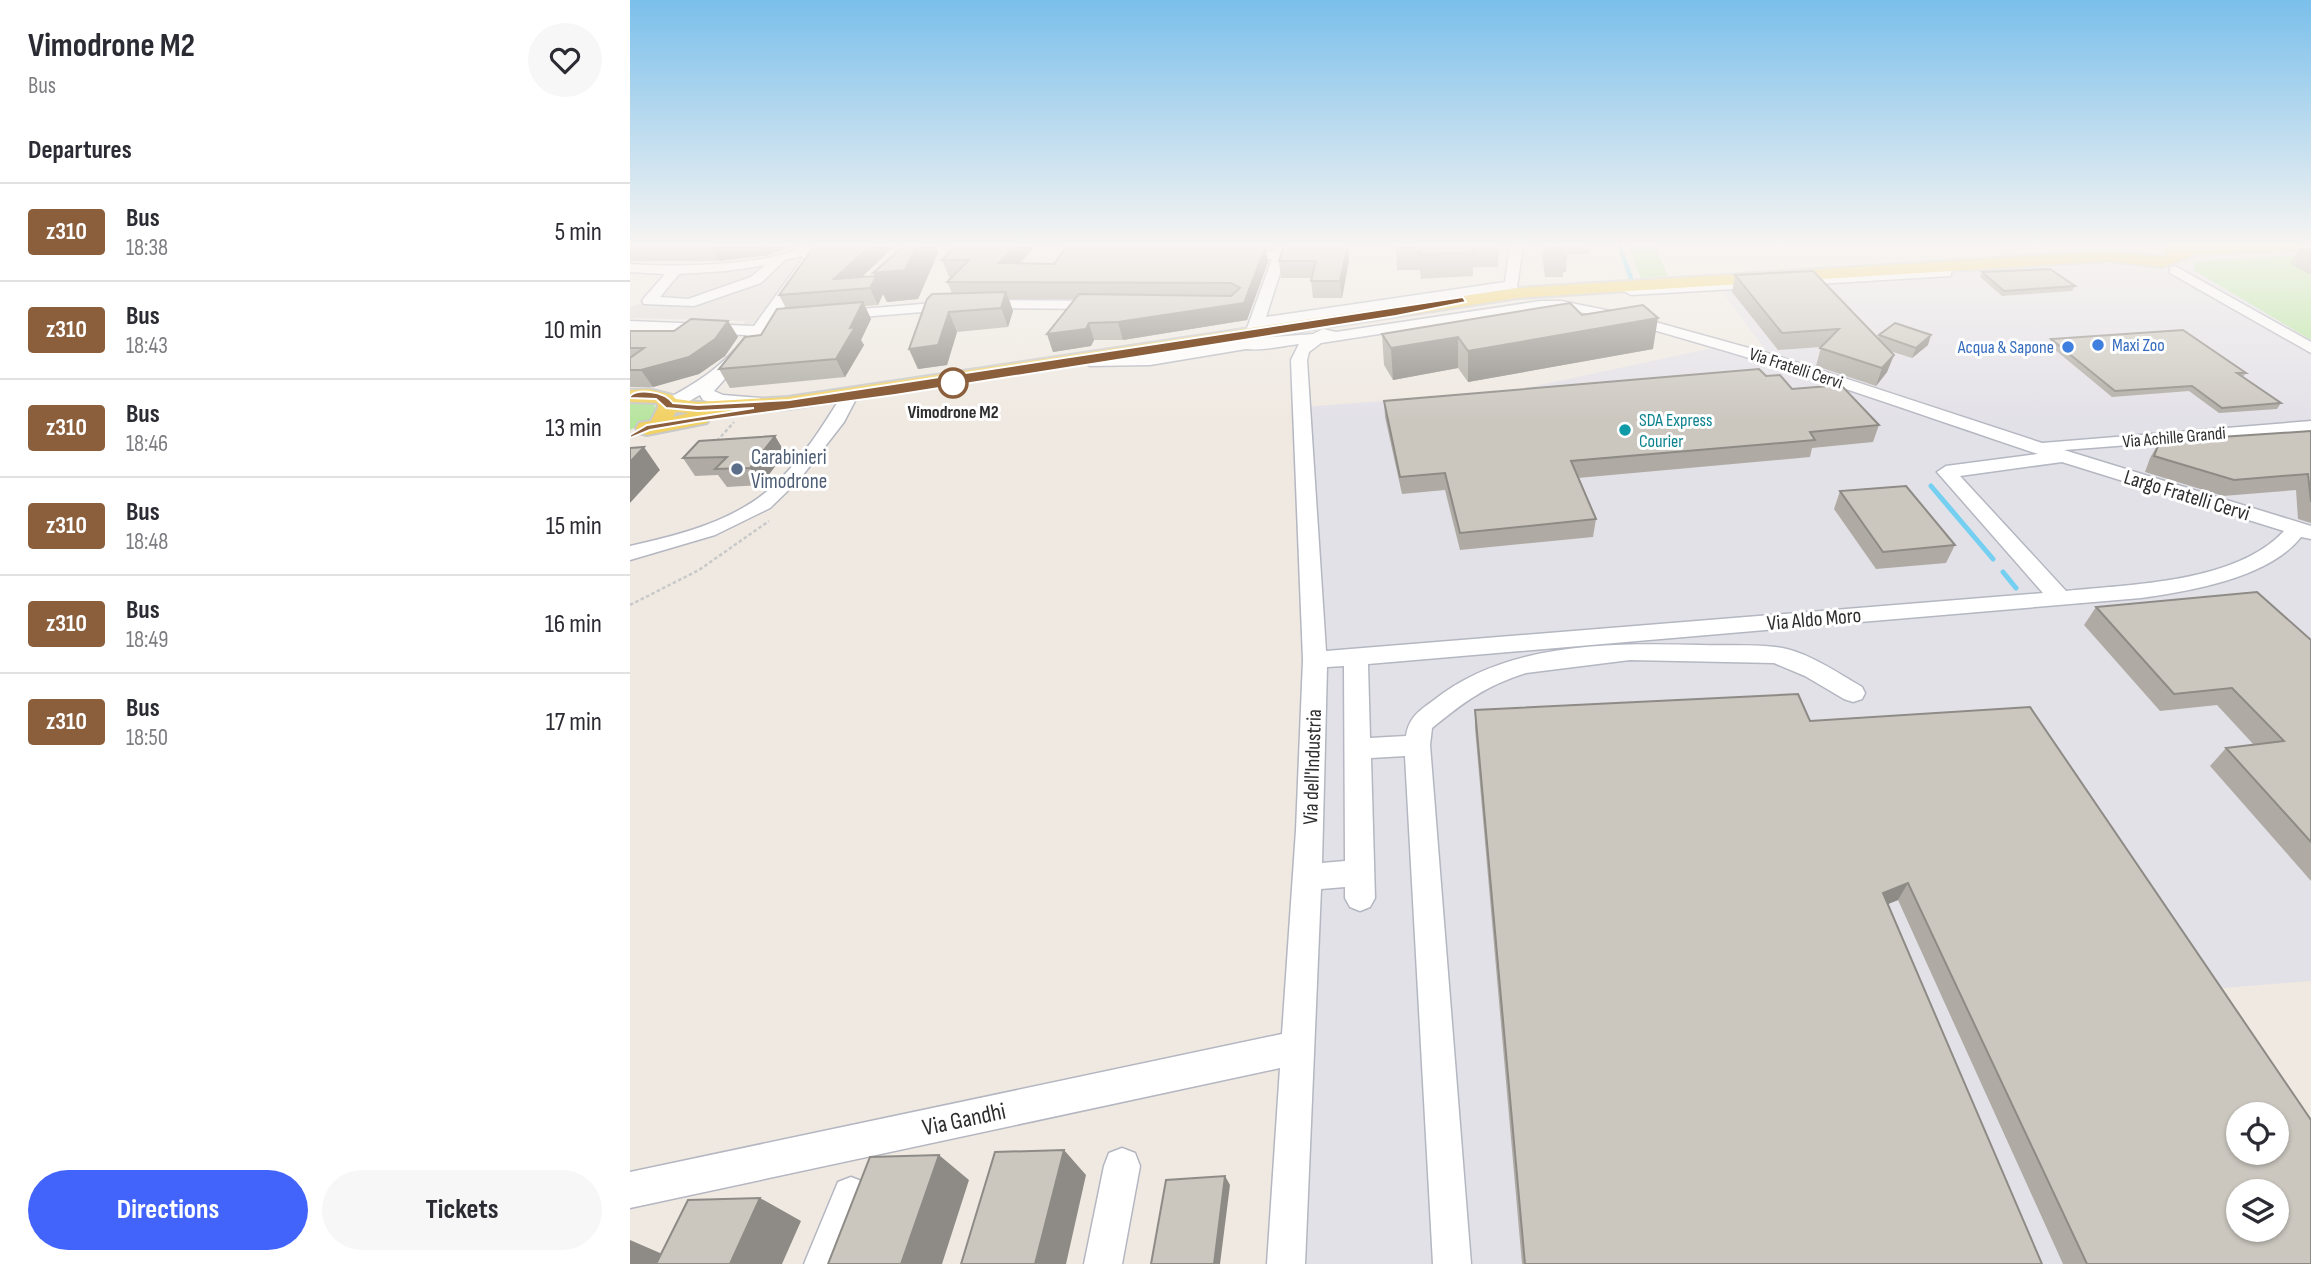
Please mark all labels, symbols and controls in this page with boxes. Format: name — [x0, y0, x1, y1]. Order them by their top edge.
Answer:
button: heart — [528, 23, 602, 97]
text: Vimodrone M2 — [28, 26, 195, 66]
text: Bus — [28, 72, 56, 100]
text: Departures — [28, 135, 132, 166]
text: Bus — [126, 203, 160, 234]
text: z310 — [46, 217, 87, 246]
text: 5 min — [555, 217, 602, 248]
text: 18:38 — [126, 234, 168, 262]
text: Bus — [126, 301, 160, 332]
text: z310 — [46, 315, 87, 344]
text: 10 min — [545, 315, 602, 346]
text: 18:43 — [126, 332, 168, 360]
place label: Maxi Zoo — [2112, 335, 2165, 356]
place label: Acqua & Sapone — [1957, 337, 2054, 358]
marker: Maxi Zoo — [2090, 337, 2106, 353]
marker: Acqua & Sapone — [2060, 339, 2076, 355]
street label: Via Fratelli Cervi — [1746, 343, 1845, 393]
marker: Vimodrone M2 — [938, 368, 968, 398]
text: Bus — [126, 399, 160, 430]
place label: Vimodrone M2 — [907, 402, 999, 423]
place label: SDA Express Courier — [1639, 410, 1712, 452]
text: z310 — [46, 413, 87, 442]
text: 13 min — [545, 413, 602, 444]
marker: SDA Express Courier — [1617, 422, 1633, 438]
street label: Via Achille Grandi — [2122, 423, 2227, 452]
text: 18:46 — [126, 430, 168, 458]
place label: Carabinieri Vimodrone — [751, 445, 827, 494]
marker: Carabinieri Vimodrone — [729, 461, 745, 477]
street label: Largo Fratelli Cervi — [2121, 464, 2253, 526]
text: Bus — [126, 497, 160, 528]
text: z310 — [46, 511, 87, 540]
text: 15 min — [546, 511, 602, 542]
text: 18:48 — [126, 528, 168, 556]
text: Bus — [126, 595, 160, 626]
street label: Via Aldo Moro — [1766, 603, 1862, 636]
text: z310 — [46, 609, 87, 638]
text: 16 min — [545, 609, 602, 640]
text: 18:49 — [126, 626, 168, 654]
text: Bus — [126, 693, 160, 724]
text: z310 — [46, 707, 87, 736]
text: 17 min — [546, 707, 602, 738]
street label: Via dell'Industria — [1298, 709, 1327, 825]
text: 18:50 — [126, 724, 168, 752]
street label: Via Gandhi — [920, 1097, 1008, 1142]
map controls — [2226, 1102, 2289, 1242]
button: locate — [2226, 1102, 2289, 1165]
button: Directions — [28, 1170, 308, 1250]
button: Tickets — [322, 1170, 602, 1250]
button: layers — [2226, 1179, 2289, 1242]

